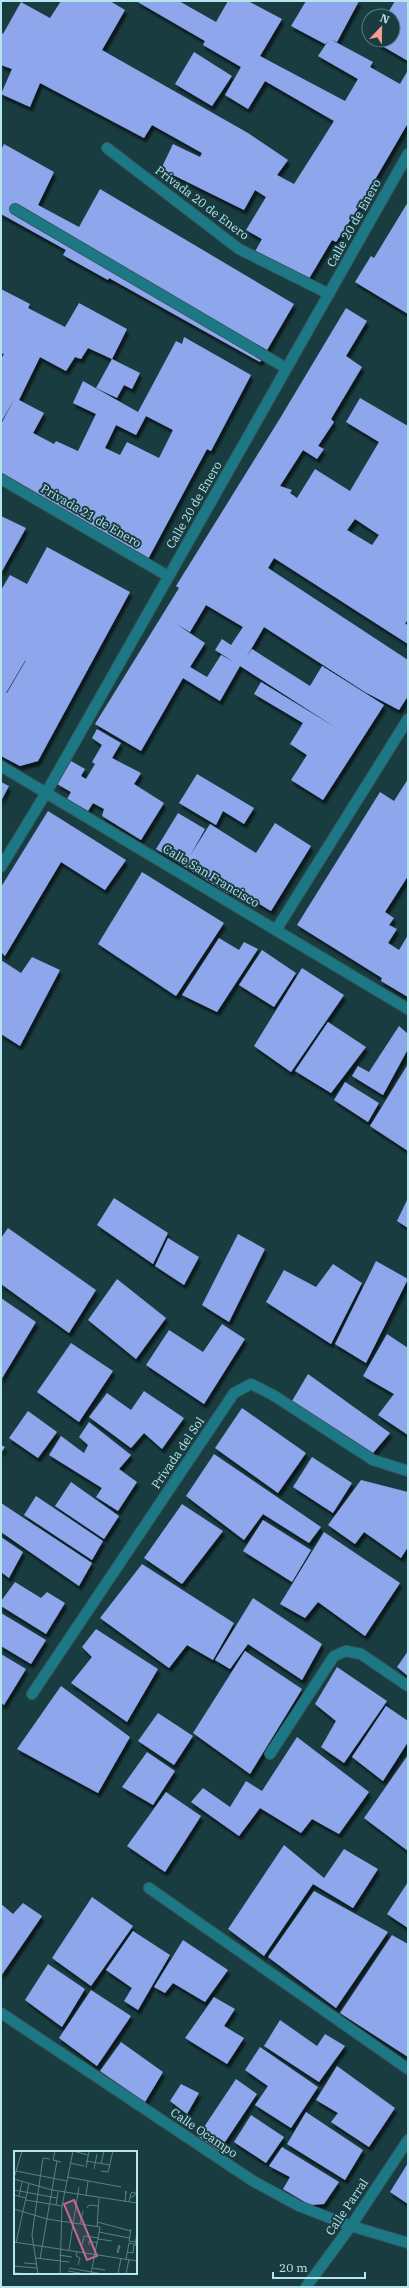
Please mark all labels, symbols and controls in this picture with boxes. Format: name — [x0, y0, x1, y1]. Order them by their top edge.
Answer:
north arrow — [361, 8, 401, 48]
text: N — [378, 11, 392, 27]
street label: Privada 20 de Enero — [152, 162, 252, 243]
street label: Calle 20 de Enero — [323, 176, 384, 269]
street label: Calle 20 de Enero — [163, 458, 225, 551]
street label: Privada 21 de Enero — [38, 481, 144, 551]
street label: Calle San Francisco — [160, 841, 263, 910]
street label: Privada del Sol — [148, 1414, 207, 1492]
street label: Calle Ocampo — [168, 2105, 241, 2161]
inset map — [14, 2151, 137, 2274]
street label: Calle Parral — [322, 2175, 371, 2238]
scale bar — [273, 2254, 365, 2280]
text: 20 m — [279, 2260, 308, 2275]

